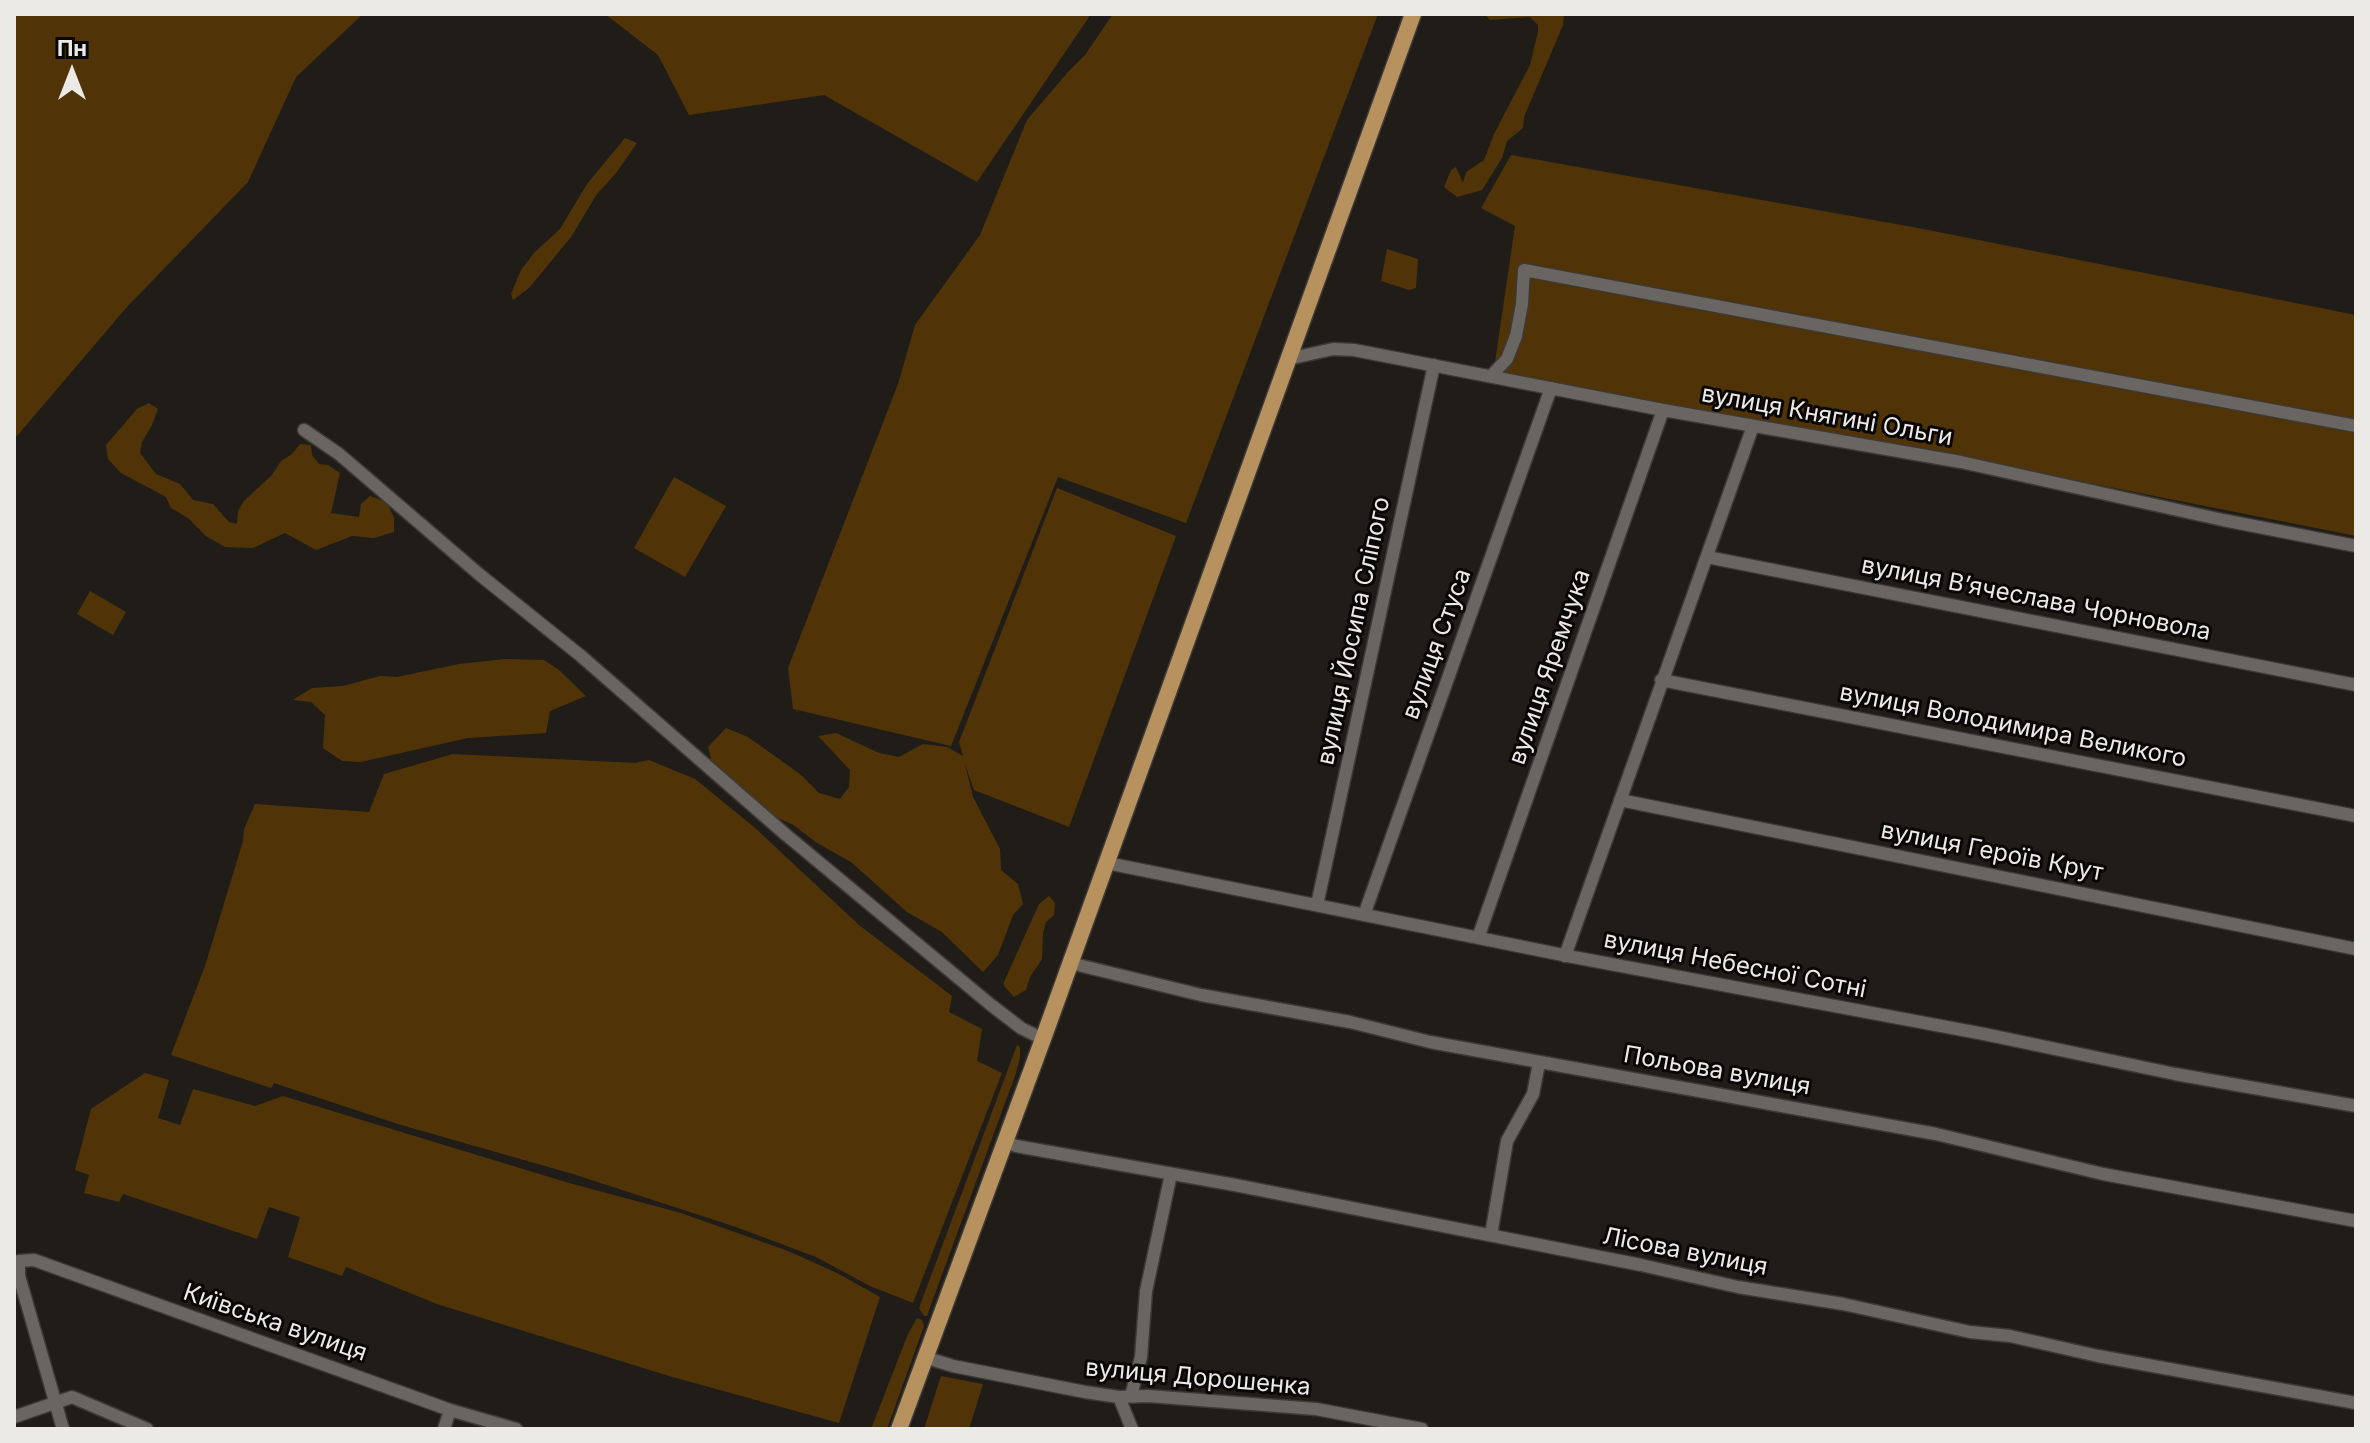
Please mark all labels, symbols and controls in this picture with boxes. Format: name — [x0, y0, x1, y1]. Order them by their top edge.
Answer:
north arrow — [32, 32, 112, 112]
text: Пн — [57, 35, 87, 61]
street label: вулиця Княгині Ольги — [1699, 380, 1955, 452]
street label: вулиця Йосипа Сліпого — [1312, 494, 1396, 768]
street label: вулиця Вʼячеслава Чорновола — [1859, 551, 2213, 647]
street label: вулиця Стуса — [1396, 565, 1478, 723]
street label: вулиця Яремчука — [1503, 566, 1597, 768]
street label: вулиця Володимира Великого — [1837, 678, 2189, 774]
street label: вулиця Героїв Крут — [1878, 816, 2106, 888]
street label: вулиця Небесної Сотні — [1601, 925, 1869, 1005]
street label: Польова вулиця — [1621, 1040, 1813, 1102]
street label: Лісова вулиця — [1600, 1222, 1770, 1282]
street label: Київська вулиця — [179, 1278, 371, 1368]
street label: вулиця Дорошенка — [1084, 1354, 1312, 1402]

